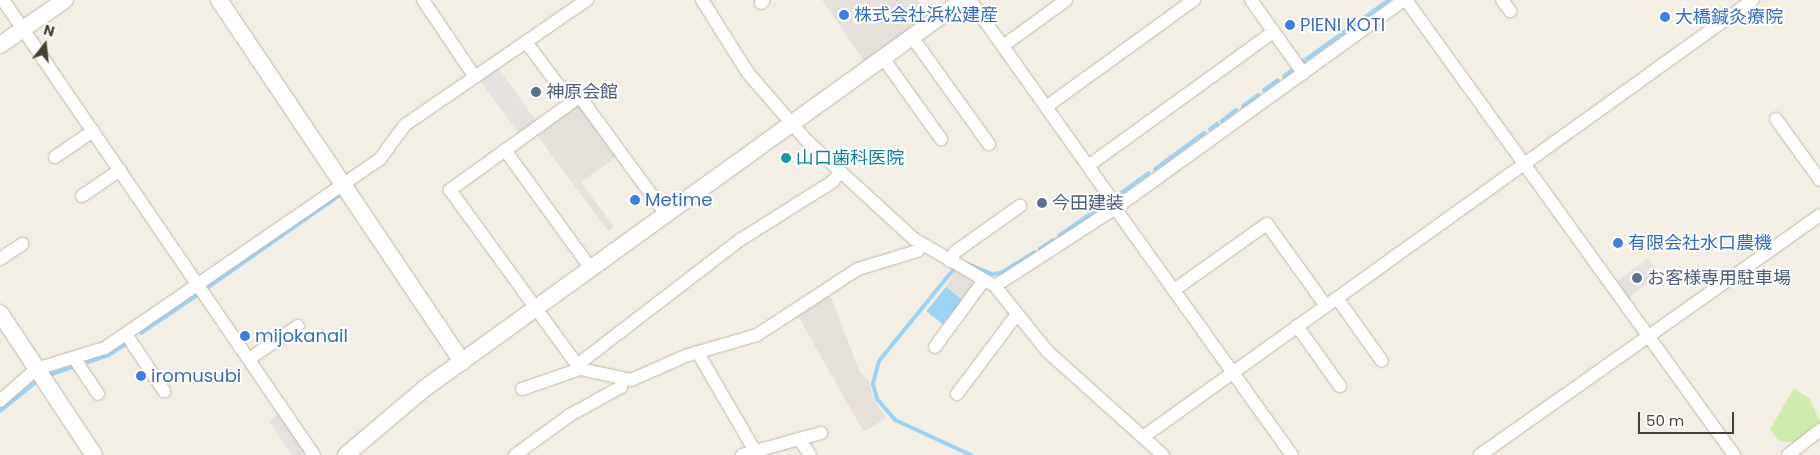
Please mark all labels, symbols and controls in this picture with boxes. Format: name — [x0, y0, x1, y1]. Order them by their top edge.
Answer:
place label: 株式会社浜松建産 — [854, 4, 998, 26]
place label: 大橋鍼灸療院 — [1675, 6, 1783, 28]
marker: 株式会社浜松建産 — [838, 9, 850, 21]
marker: 大橋鍼灸療院 — [1659, 11, 1671, 23]
place label: PIENI KOTI — [1300, 14, 1385, 36]
marker: PIENI KOTI — [1284, 19, 1296, 31]
north arrow — [20, 20, 70, 70]
text: N — [41, 20, 57, 42]
place label: 神原会館 — [546, 81, 618, 103]
marker: 神原会館 — [530, 86, 542, 98]
place label: 山口歯科医院 — [796, 147, 904, 169]
marker: 山口歯科医院 — [780, 152, 792, 164]
place label: Metime — [645, 189, 712, 211]
place label: 今田建装 — [1052, 192, 1124, 214]
marker: Metime — [629, 194, 641, 206]
marker: 今田建装 — [1036, 197, 1048, 209]
place label: 有限会社水口農機 — [1628, 232, 1772, 254]
marker: 有限会社水口農機 — [1612, 237, 1624, 249]
place label: お客様専用駐車場 — [1647, 267, 1791, 289]
marker: お客様専用駐車場 — [1631, 272, 1643, 284]
place label: mijokanail — [255, 325, 348, 347]
marker: mijokanail — [239, 330, 251, 342]
place label: iromusubi — [151, 365, 241, 387]
marker: iromusubi — [135, 370, 147, 382]
scale bar — [1640, 402, 1736, 434]
text: 50 m — [1646, 410, 1684, 431]

